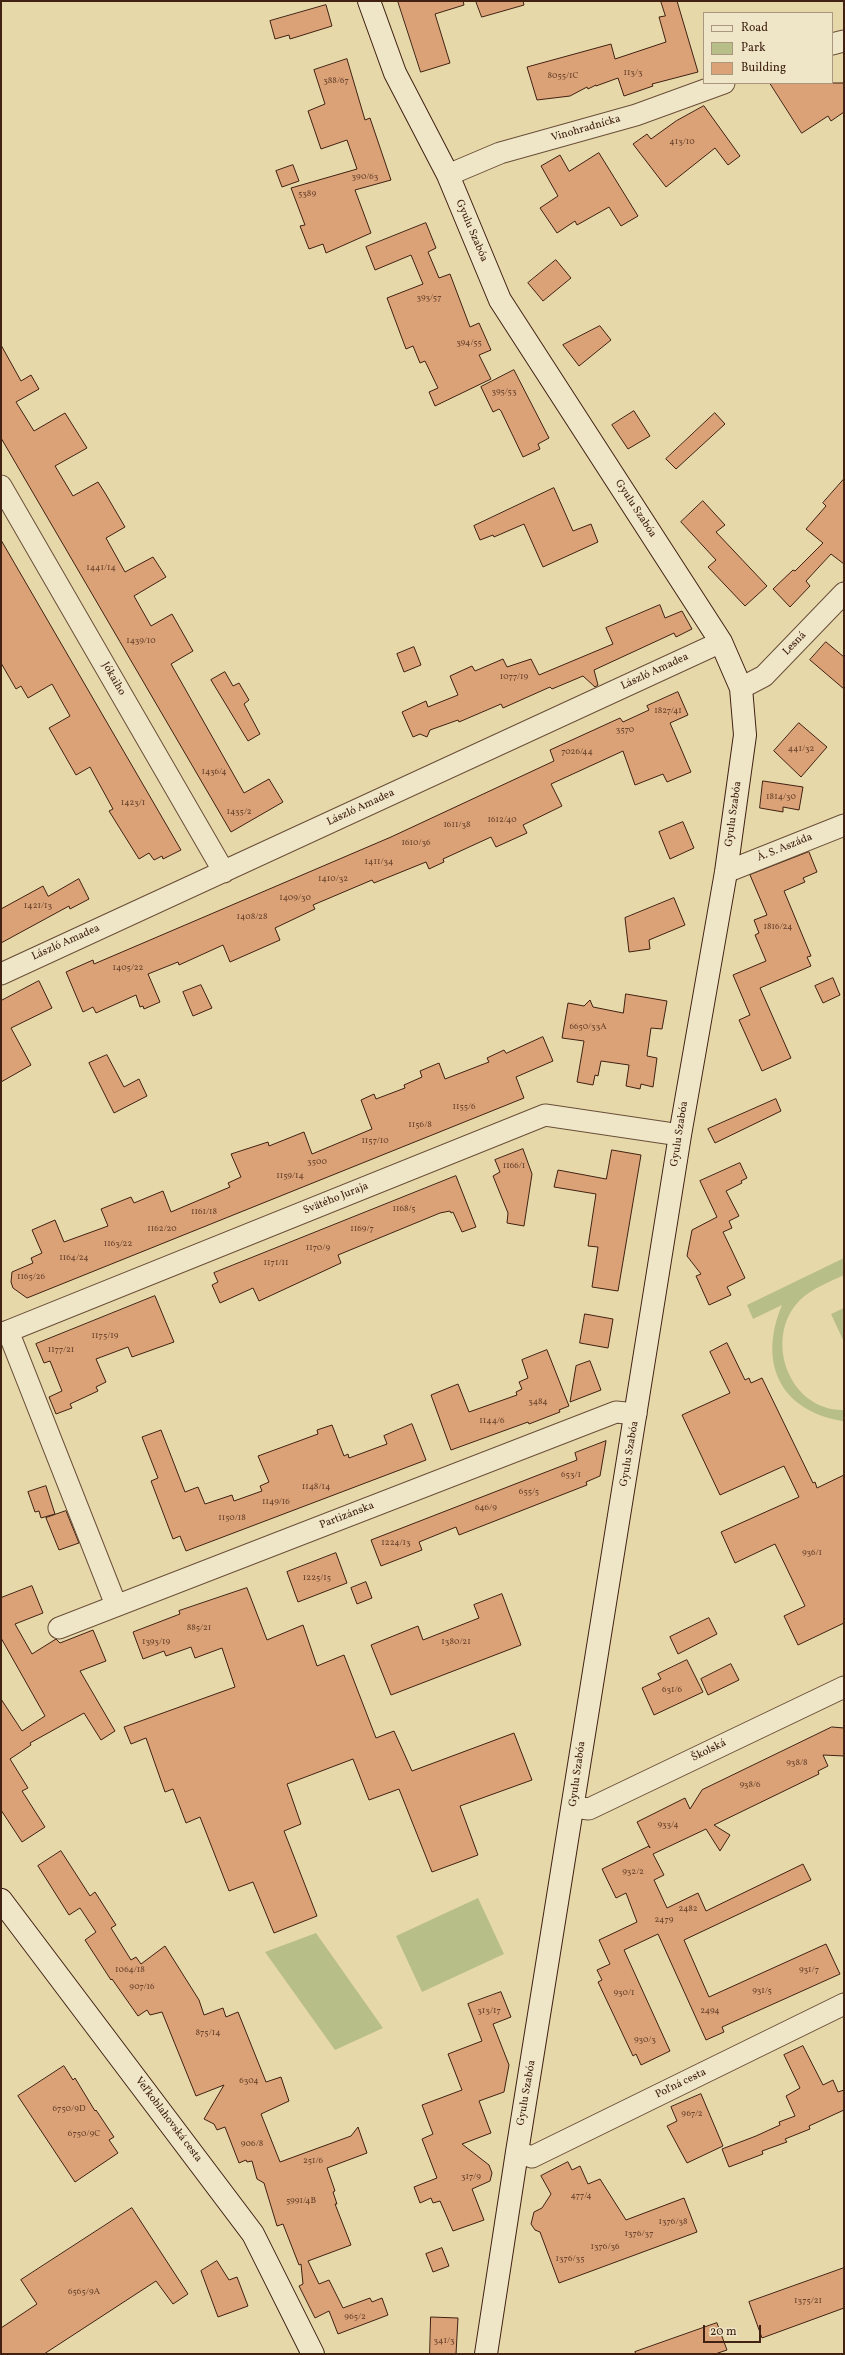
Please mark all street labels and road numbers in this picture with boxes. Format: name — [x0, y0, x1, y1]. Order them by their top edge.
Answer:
street label: Vinohradnícka — [550, 113, 622, 145]
street label: Gyulu Szabóa — [452, 198, 490, 264]
street label: Gyulu Szabóa — [611, 478, 659, 540]
street label: Lesná — [780, 629, 810, 659]
street label: László Amadea — [619, 651, 691, 693]
street label: Jókaiho — [98, 660, 128, 698]
street label: Gyulu Szabóa — [723, 780, 745, 848]
street label: László Amadea — [325, 787, 397, 829]
street label: Á. S. Aszáda — [755, 831, 815, 865]
street label: László Amadea — [30, 922, 102, 964]
street label: Gyulu Szabóa — [668, 1100, 692, 1168]
street label: Svätého Juraja — [301, 1180, 371, 1218]
street label: Gyulu Szabóa — [618, 1420, 642, 1488]
street label: Partizánska — [318, 1500, 376, 1532]
street label: Školská — [689, 1737, 729, 1765]
street label: Gyulu Szabóa — [567, 1740, 589, 1808]
street label: Gyulu Szabóa — [515, 2059, 539, 2127]
street label: Poľná cesta — [653, 2066, 709, 2102]
street label: Veľkoblahovská cesta — [132, 2075, 204, 2165]

